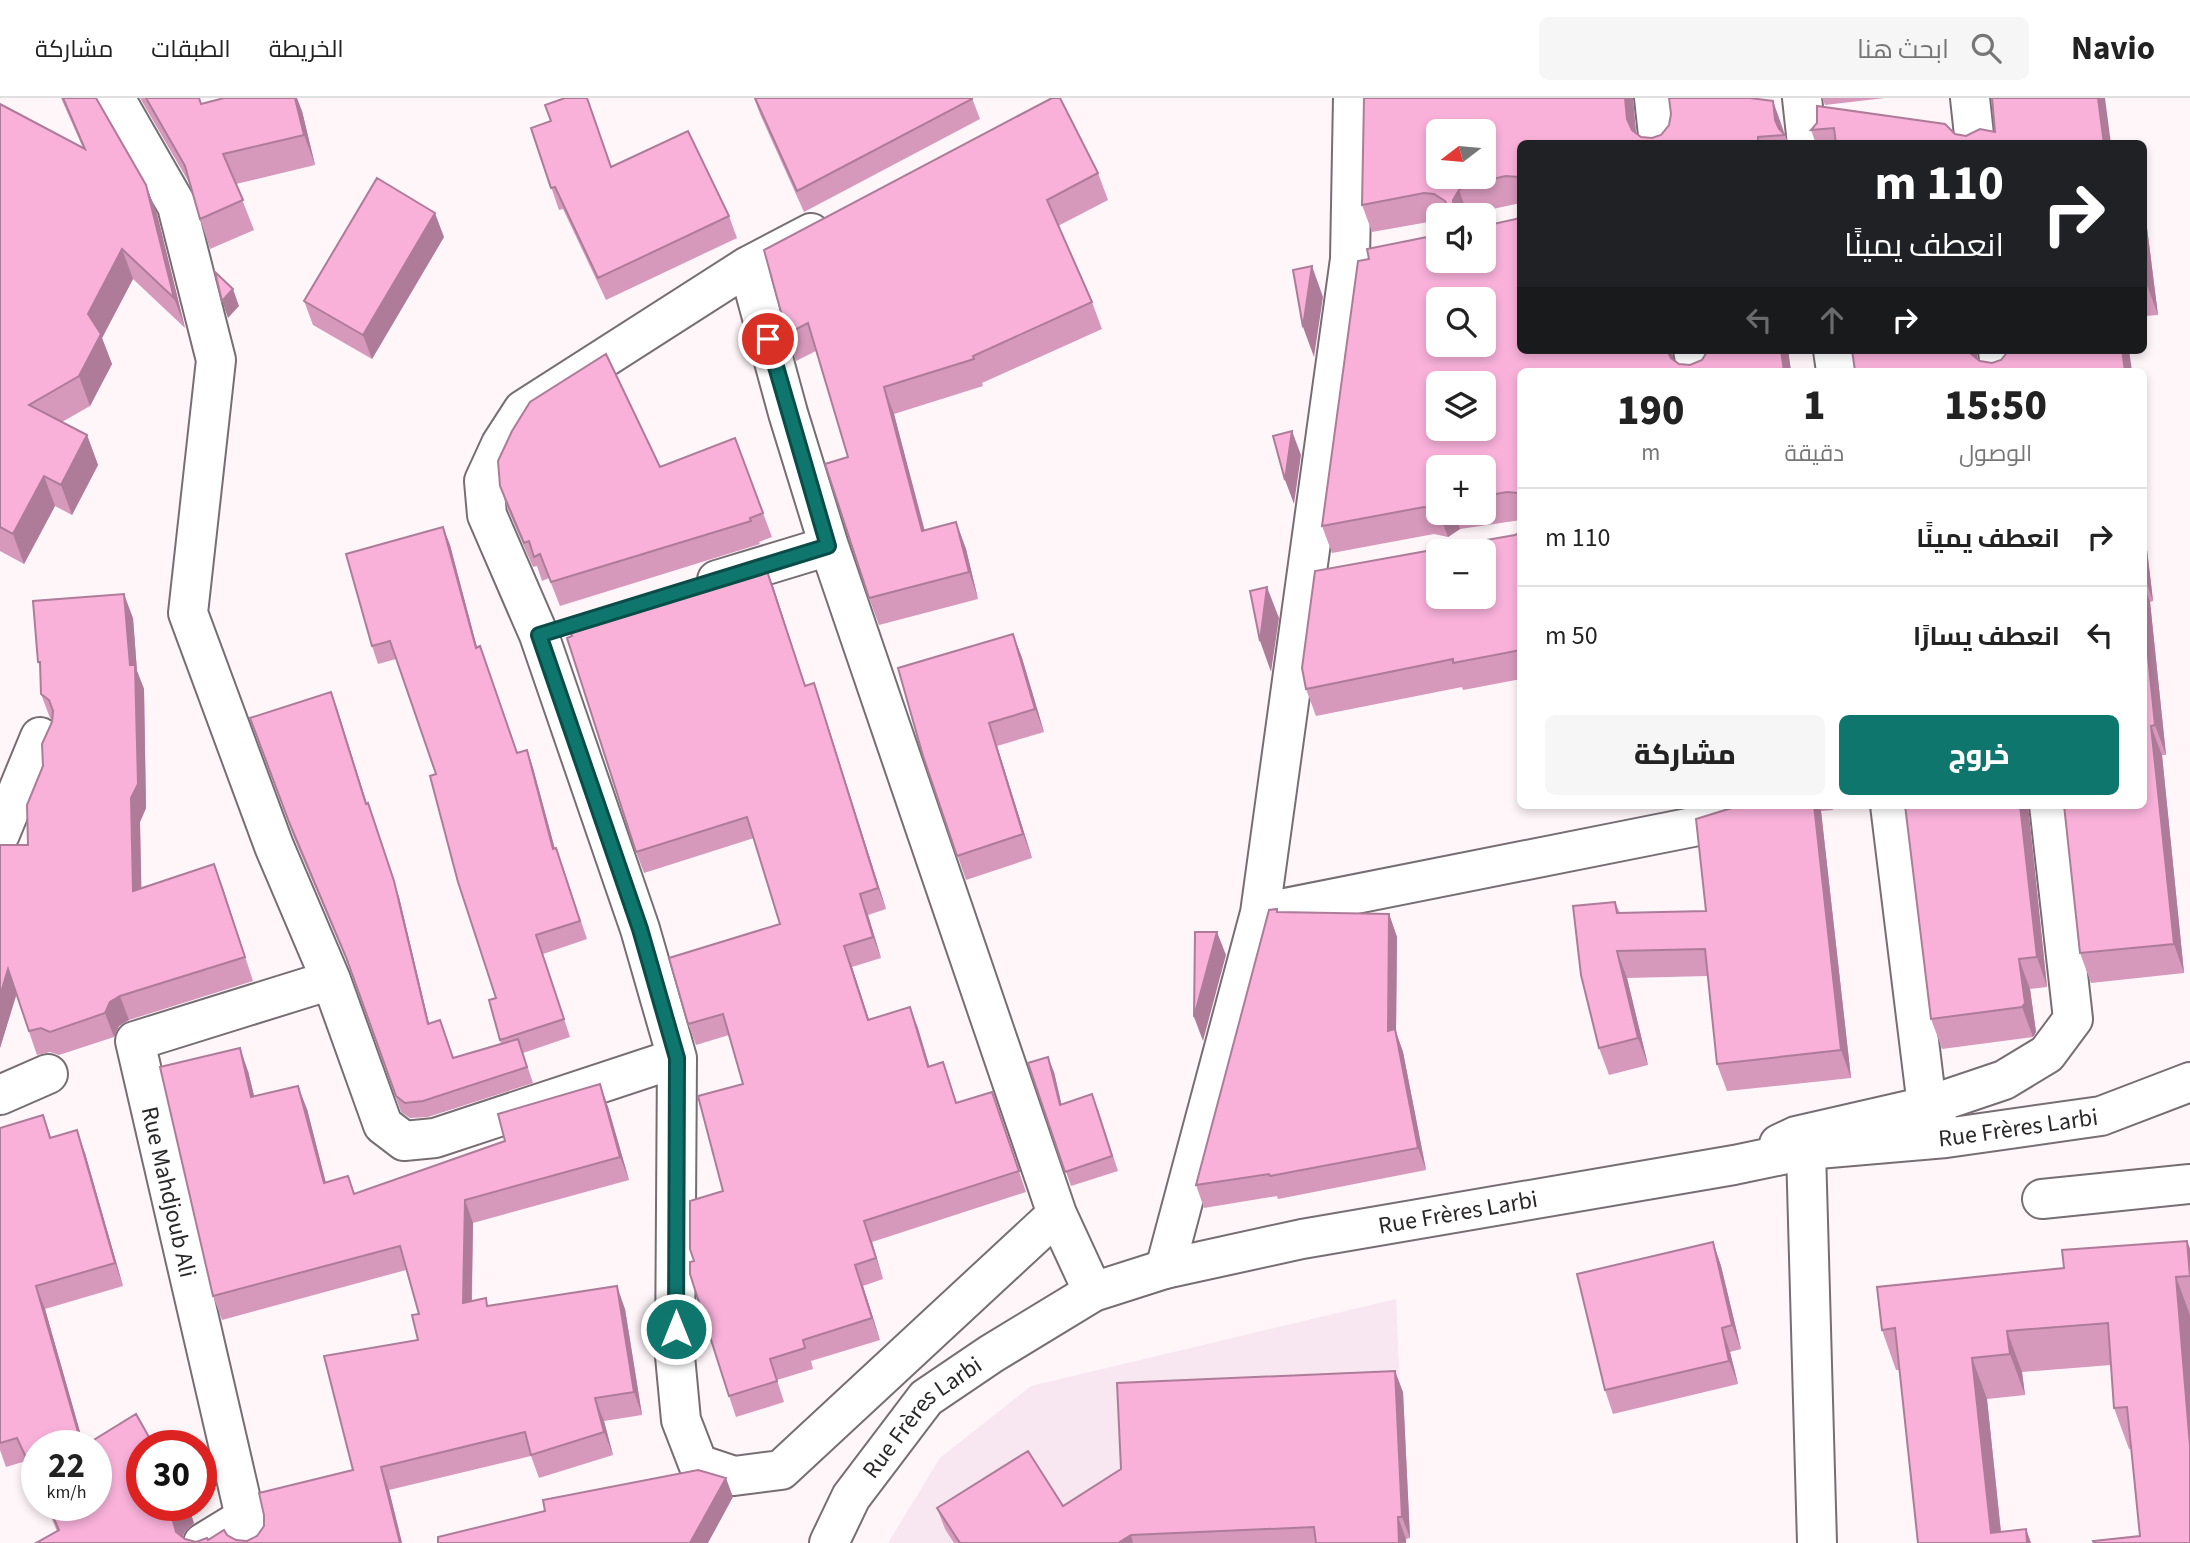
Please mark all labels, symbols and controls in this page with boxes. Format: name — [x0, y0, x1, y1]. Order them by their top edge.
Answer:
search box — [1539, 17, 2029, 80]
text: Navio — [2071, 25, 2155, 72]
icon: search — [1967, 29, 2005, 67]
text: ابحث هنا — [1857, 31, 1949, 68]
text: مشاركة — [35, 32, 113, 67]
text: الطبقات — [151, 32, 231, 67]
text: الخريطة — [269, 32, 344, 67]
north arrow — [1426, 119, 1496, 189]
map controls — [1426, 119, 1496, 609]
text: 110 m — [1875, 149, 2004, 219]
icon: right — [2028, 168, 2119, 259]
button: sound — [1426, 203, 1496, 273]
text: انعطف يمينًا — [1844, 223, 2004, 269]
button: search — [1426, 287, 1496, 357]
icon: left — [1740, 301, 1778, 339]
icon: ahead — [1813, 301, 1851, 339]
icon: right — [1886, 301, 1924, 339]
pin — [738, 309, 798, 369]
icon: arrive — [749, 320, 787, 358]
button: layers — [1426, 371, 1496, 441]
text: 1 — [1803, 376, 1826, 436]
text: 15:50 — [1944, 376, 2047, 436]
text: 190 — [1617, 381, 1684, 441]
text: m — [1641, 436, 1660, 469]
text: دقيقة — [1784, 437, 1844, 470]
text: الوصول — [1959, 437, 2032, 470]
button: + — [1426, 455, 1496, 525]
icon: right — [2081, 518, 2119, 556]
text: 110 m — [1545, 519, 1611, 556]
text: انعطف يمينًا — [1916, 520, 2060, 557]
button: − — [1426, 539, 1496, 609]
icon: left — [2081, 616, 2119, 654]
text: 50 m — [1545, 617, 1598, 654]
text: انعطف يسارًا — [1913, 618, 2060, 655]
button: مشاركة — [1545, 715, 1825, 795]
button: خروج — [1839, 715, 2119, 795]
street label: Rue Frères Larbi — [1937, 1100, 2100, 1157]
street label: Rue Mahdjoub Ali — [132, 1103, 205, 1281]
street label: Rue Frères Larbi — [1376, 1182, 1540, 1244]
position arrow — [639, 1292, 713, 1366]
street label: Rue Frères Larbi — [854, 1348, 989, 1486]
speed limit sign: 30 — [126, 1430, 217, 1521]
text: 22 — [48, 1441, 85, 1491]
text: km/h — [47, 1480, 86, 1505]

